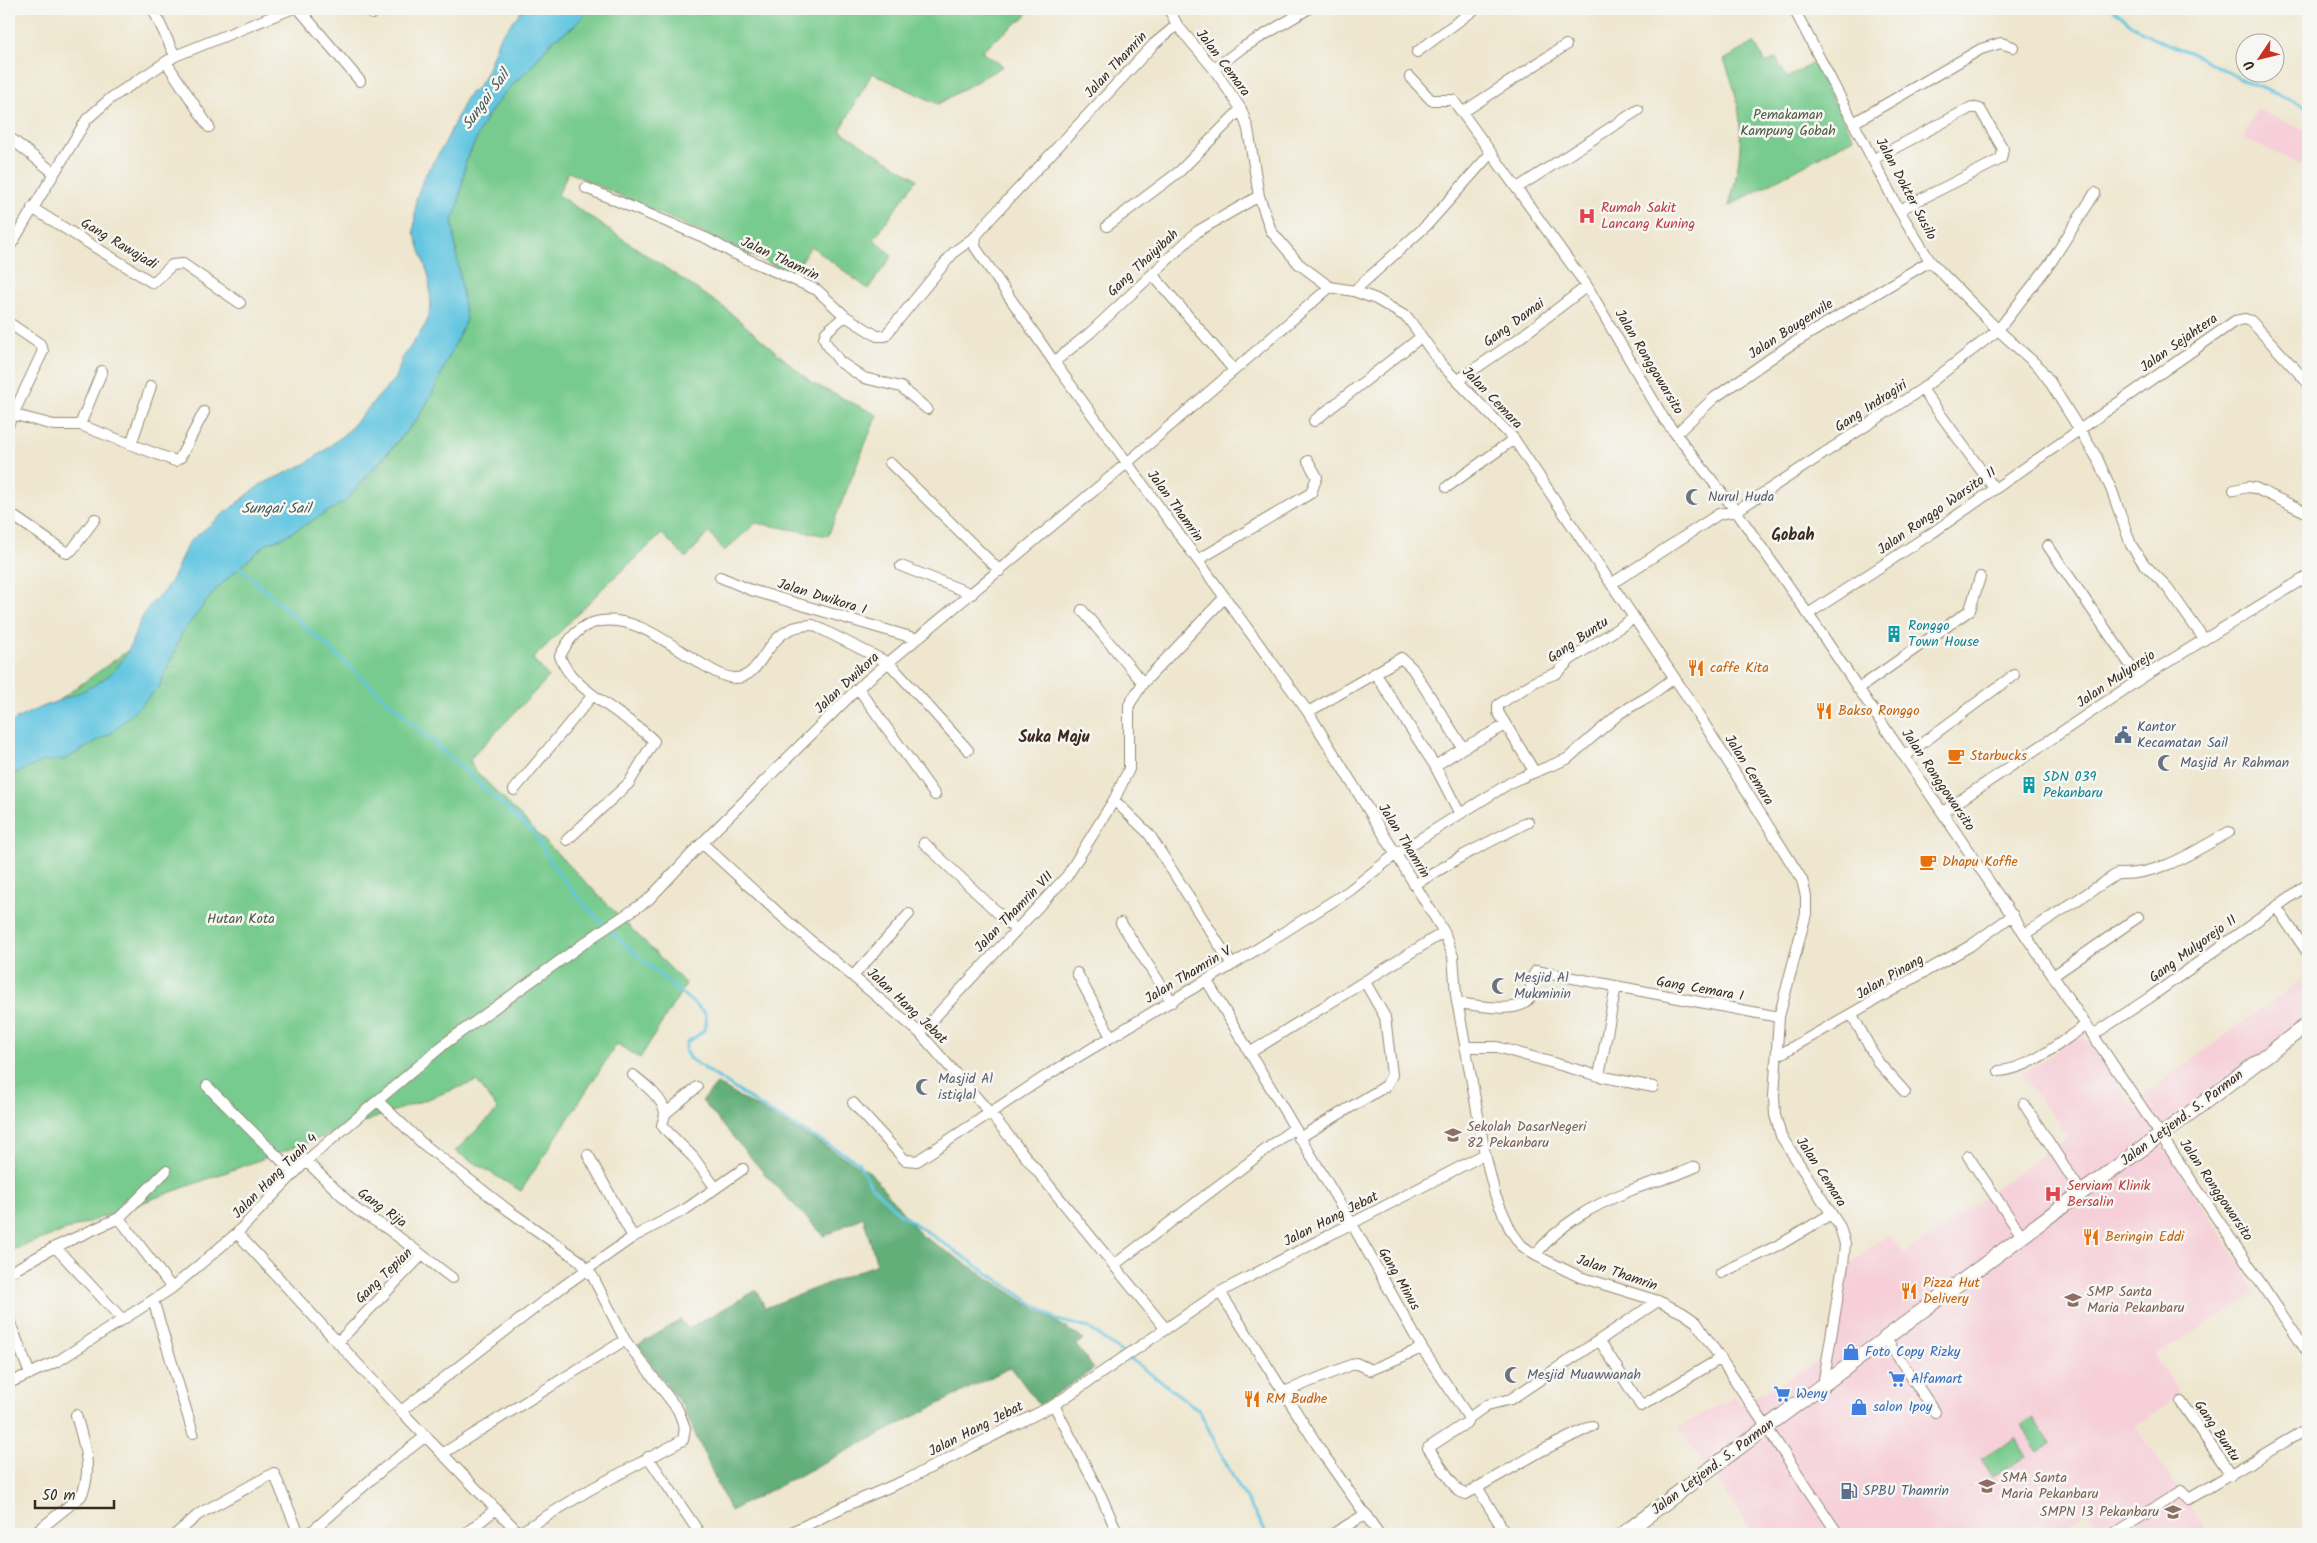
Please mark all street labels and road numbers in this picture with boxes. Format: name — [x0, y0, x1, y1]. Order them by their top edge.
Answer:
street label: Jalan Cemara — [1190, 25, 1256, 101]
street label: Jalan Thamrin — [1079, 27, 1153, 103]
street label: Jalan Dokter Susilo — [1870, 134, 1942, 244]
street label: Gang Rawajadi — [76, 212, 162, 276]
street label: Gang Thaiyibah — [1102, 224, 1184, 302]
street label: Jalan Thamrin — [737, 231, 823, 287]
street label: Gang Damai — [1479, 293, 1550, 353]
street label: Jalan Bougenvile — [1744, 293, 1838, 365]
street label: Jalan Ronggowarsito — [1609, 305, 1689, 419]
street label: Jalan Sejahtera — [2136, 308, 2222, 378]
street label: Jalan Cemara — [1456, 362, 1528, 434]
street label: Gang Indragiri — [1830, 374, 1912, 438]
street label: Jalan Ronggo Warsito II — [1873, 462, 2001, 560]
street label: Jalan Thamrin — [1141, 465, 1209, 547]
street label: Jalan Dwikora I — [775, 573, 869, 621]
street label: Gang Buntu — [1543, 611, 1613, 669]
street label: Jalan Mulyorejo — [2072, 644, 2160, 714]
street label: Jalan Dwikora — [809, 647, 885, 719]
street label: Jalan Ronggowarsito — [1895, 724, 1981, 836]
street label: Jalan Cemara — [1719, 730, 1779, 810]
street label: Jalan Thamrin — [1372, 799, 1436, 883]
street label: Jalan Thamrin VII — [969, 866, 1059, 958]
street label: Gang Mulyorejo II — [2144, 910, 2242, 988]
street label: Jalan Thamrin V — [1141, 940, 1237, 1010]
street label: Jalan Pinang — [1852, 949, 1928, 1005]
street label: Jalan Hang Jebat — [861, 962, 953, 1050]
street label: Gang Cemara I — [1655, 970, 1745, 1008]
street label: Jalan Letjend. S. Parman — [2116, 1064, 2248, 1172]
street label: Jalan Hang Tuah 4 — [227, 1128, 323, 1224]
street label: Jalan Cemara — [1790, 1133, 1852, 1211]
street label: Jalan Ronggowarsito — [2173, 1134, 2259, 1246]
street label: Gang Rija — [353, 1183, 411, 1233]
street label: Jalan Hang Jebat — [1280, 1185, 1383, 1252]
street label: Gang Tepian — [350, 1243, 418, 1309]
street label: Gang Minus — [1372, 1243, 1426, 1315]
street label: Jalan Thamrin — [1574, 1249, 1660, 1297]
street label: Jalan Hang Jebat — [925, 1395, 1028, 1462]
street label: Gang Buntu — [2188, 1396, 2246, 1466]
street label: Jalan Letjend. S. Parman — [1647, 1413, 1779, 1521]

